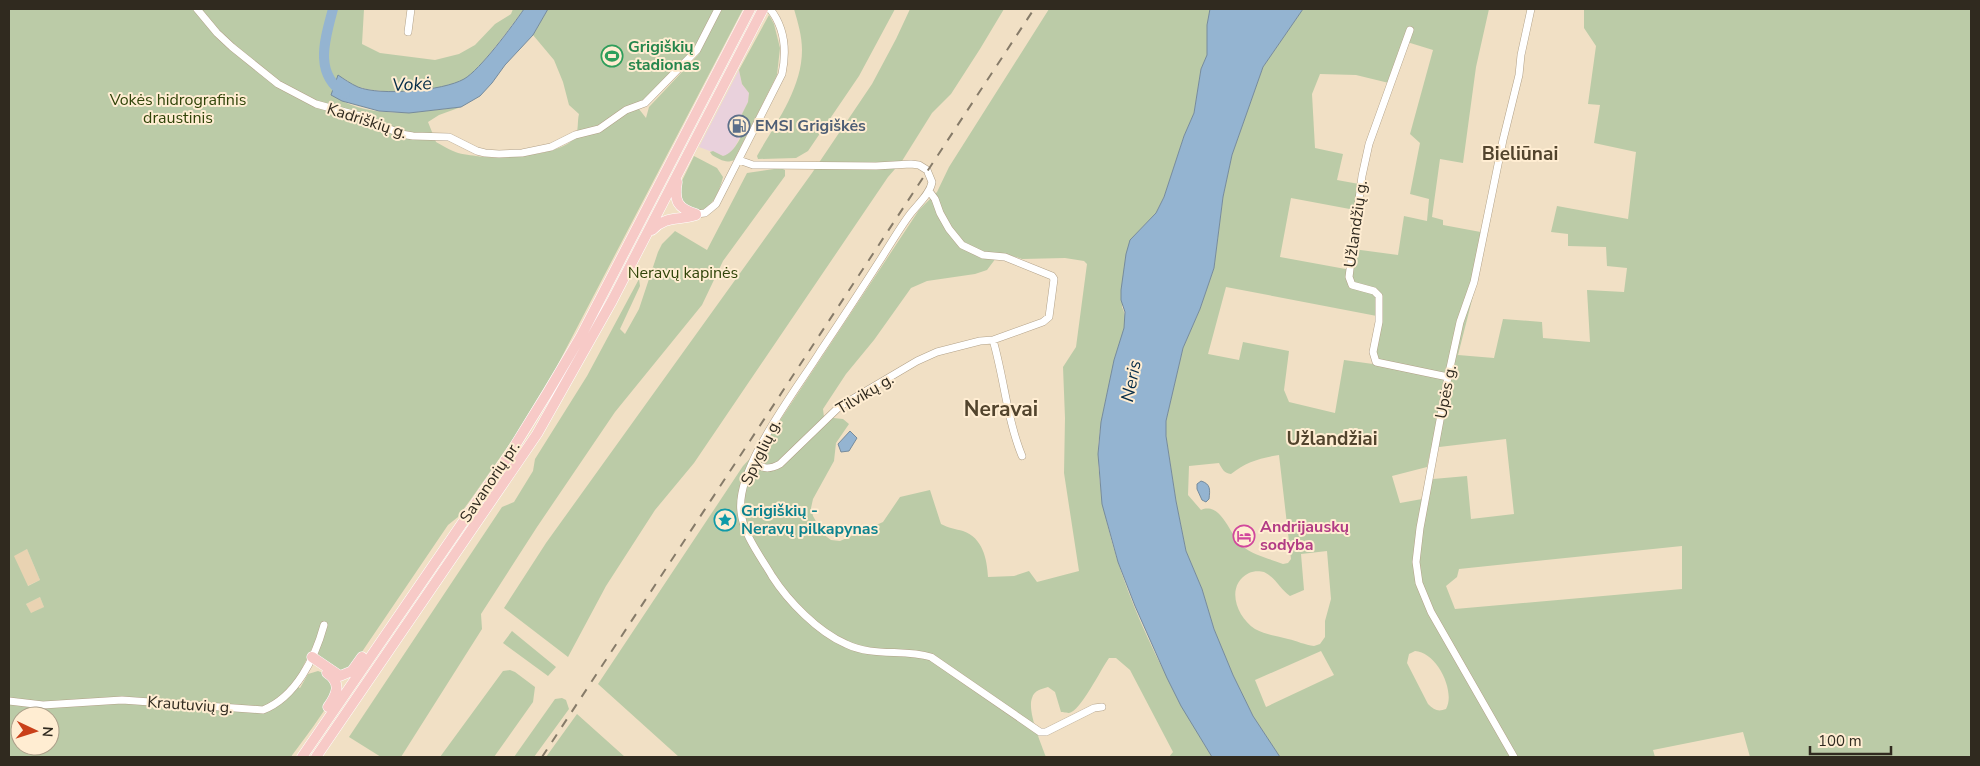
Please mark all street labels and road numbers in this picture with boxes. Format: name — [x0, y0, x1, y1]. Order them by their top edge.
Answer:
street label: Kadriškių g. — [324, 98, 410, 144]
street label: Užlandžių g. — [1339, 179, 1373, 269]
street label: Upės g. — [1430, 363, 1462, 421]
street label: Tilvikų g. — [832, 368, 898, 420]
street label: Spyglių g. — [736, 415, 786, 489]
street label: Savanorių pr. — [455, 437, 525, 527]
street label: Krautuvių g. — [146, 691, 234, 719]

